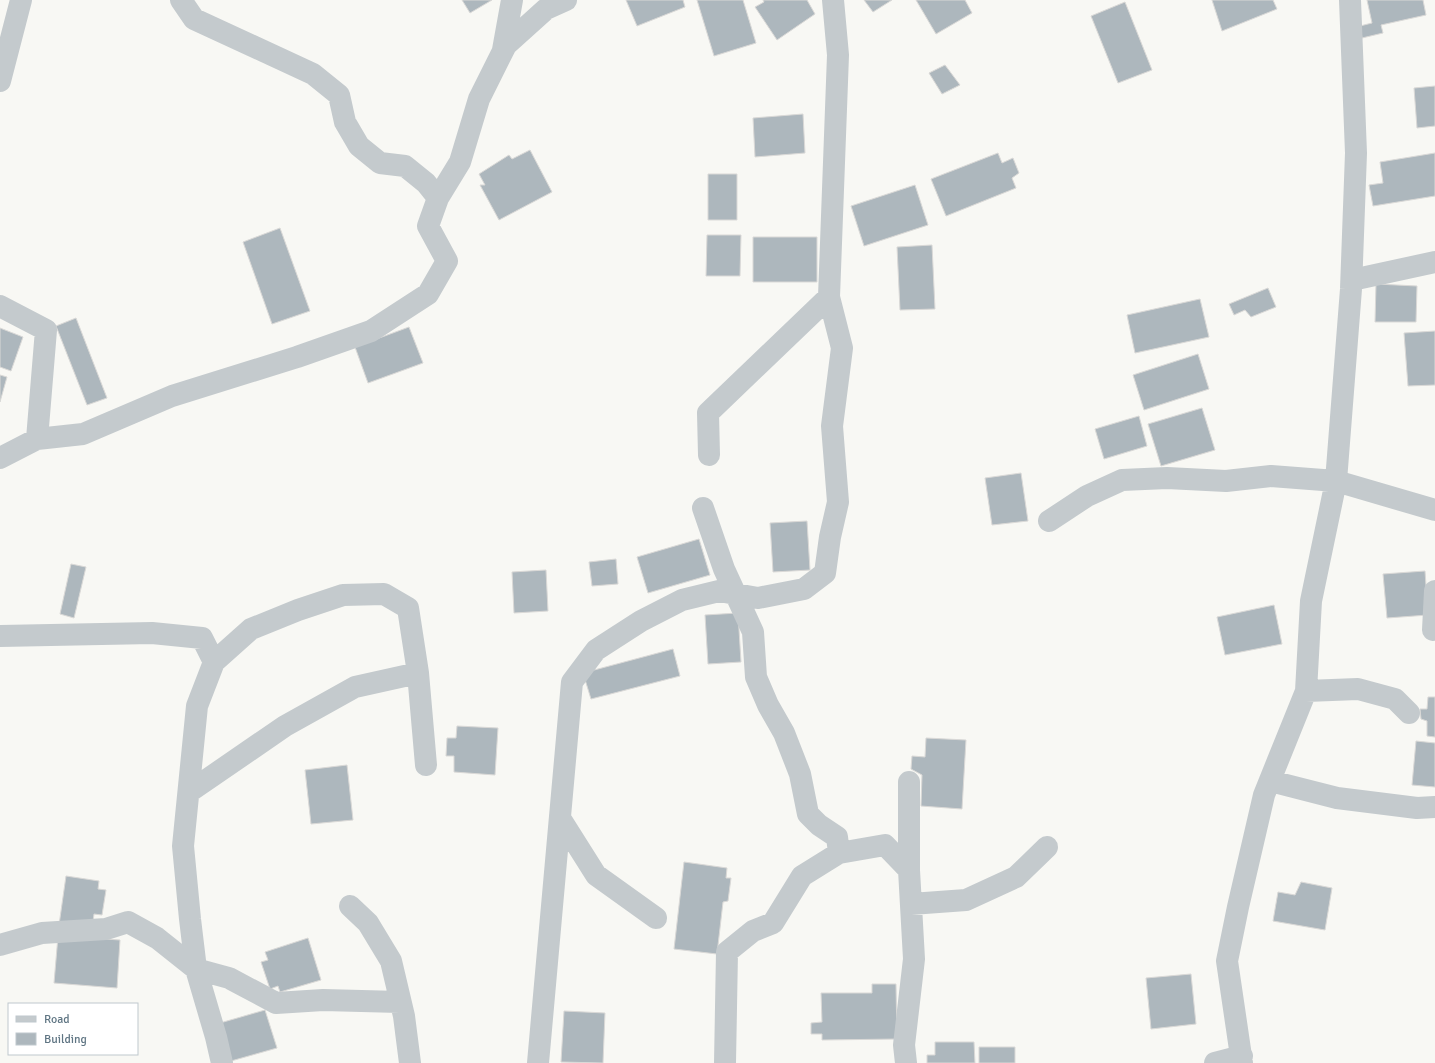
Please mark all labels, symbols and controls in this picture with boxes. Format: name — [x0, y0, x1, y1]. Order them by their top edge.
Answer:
legend — [8, 1003, 138, 1055]
text: Road — [44, 1012, 70, 1027]
text: Building — [44, 1032, 87, 1047]

